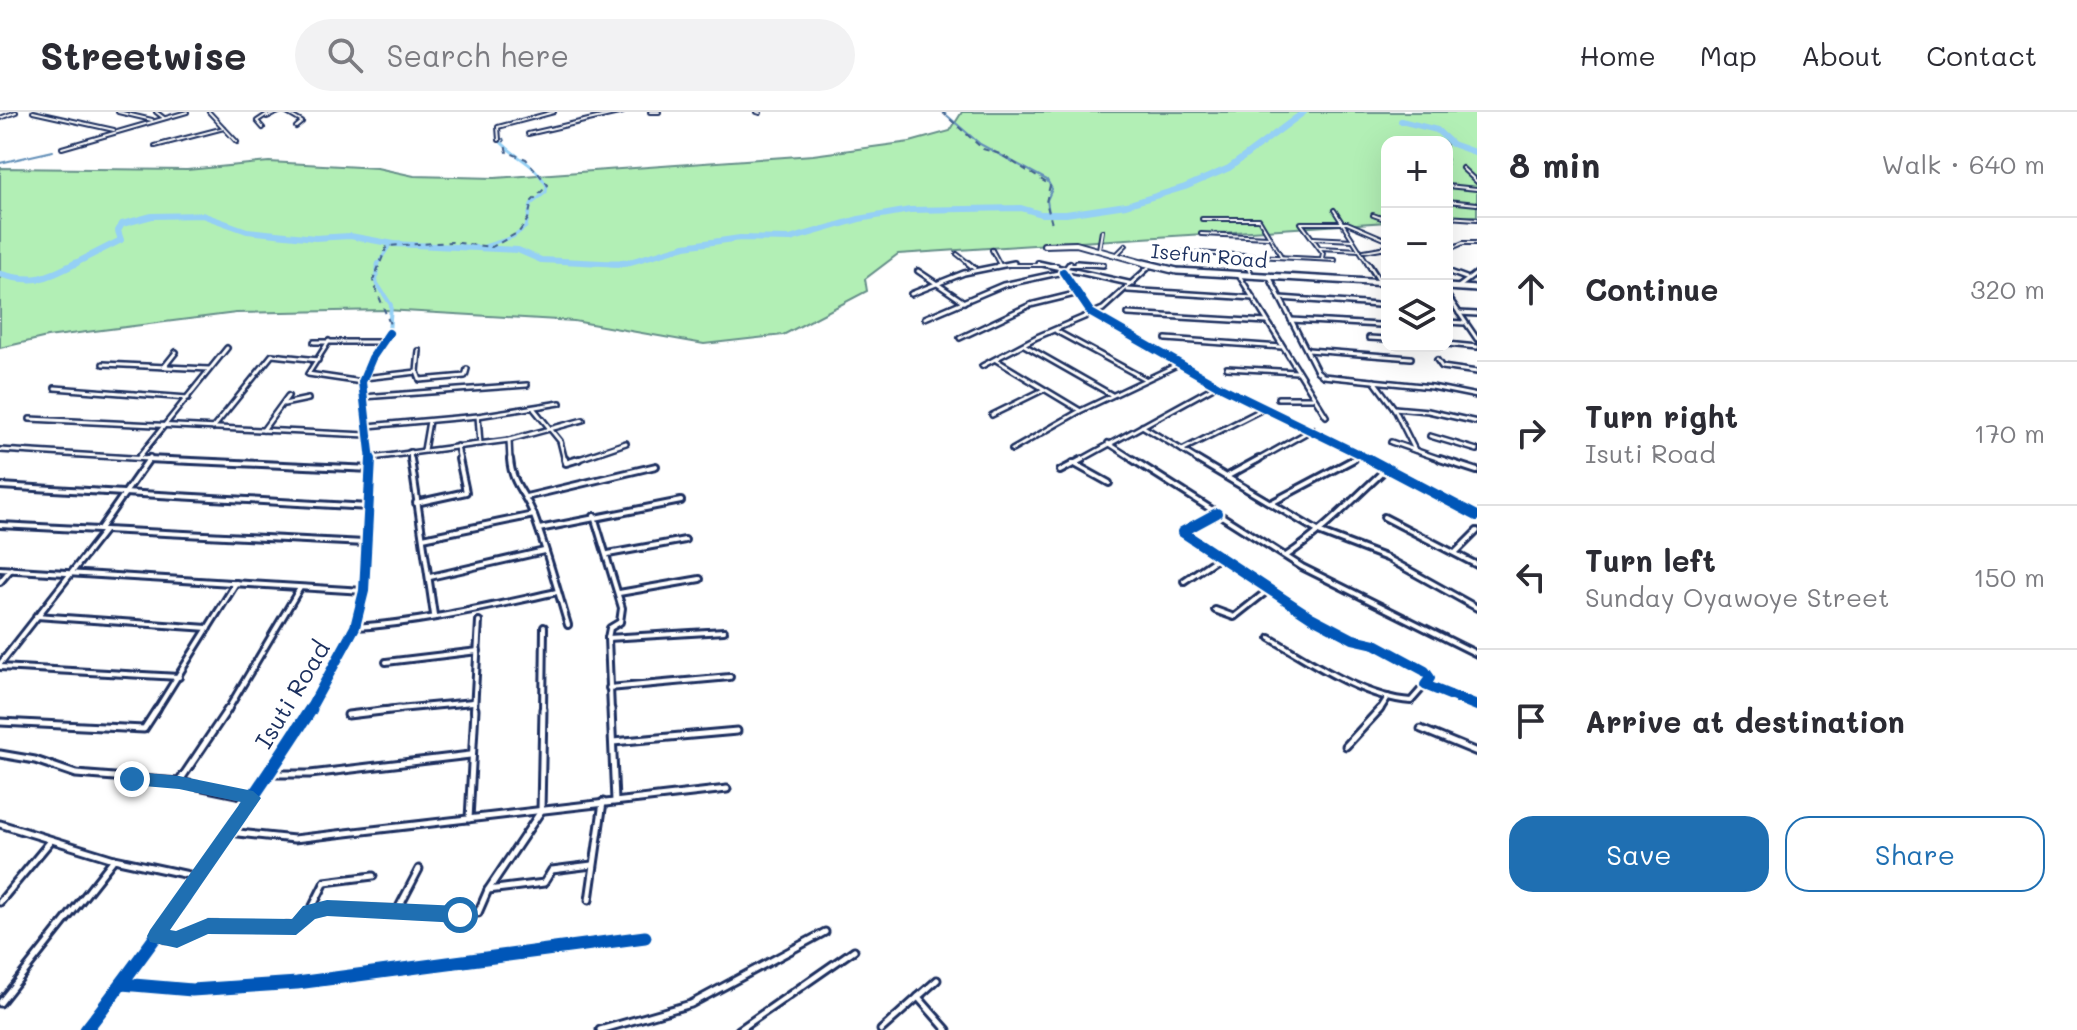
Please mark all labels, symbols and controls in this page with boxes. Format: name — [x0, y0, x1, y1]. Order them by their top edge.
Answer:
search box — [295, 19, 855, 91]
text: Streetwise — [40, 30, 247, 80]
icon: search — [323, 33, 367, 77]
text: Search here — [387, 35, 569, 75]
text: Home — [1580, 37, 1656, 73]
text: Map — [1700, 37, 1757, 73]
text: About — [1801, 37, 1882, 73]
text: Contact — [1926, 37, 2037, 73]
map controls — [1381, 136, 1453, 352]
button: + — [1381, 136, 1453, 208]
text: 8 min — [1509, 142, 1600, 187]
text: Walk · 640 m — [1882, 147, 2045, 181]
button: − — [1381, 208, 1453, 280]
street label: Isefun Road — [1150, 237, 1268, 273]
icon: ahead — [1509, 267, 1553, 311]
text: Continue — [1585, 269, 1718, 309]
text: 320 m — [1970, 272, 2045, 306]
button: layers — [1381, 280, 1453, 352]
text: Turn right — [1585, 396, 1738, 436]
icon: right — [1509, 411, 1553, 455]
text: 170 m — [1974, 416, 2045, 450]
text: Isuti Road — [1585, 436, 1716, 470]
text: Turn left — [1585, 540, 1716, 580]
icon: left — [1509, 555, 1553, 599]
text: 150 m — [1973, 560, 2045, 594]
text: Sunday Oyawoye Street — [1585, 580, 1890, 614]
street label: Isuti Road — [247, 635, 336, 754]
icon: arrive — [1509, 699, 1553, 743]
text: Arrive at destination — [1585, 701, 1905, 741]
route end — [114, 761, 150, 797]
button: Save — [1509, 816, 1769, 892]
button: Share — [1785, 816, 2045, 892]
route start — [442, 897, 478, 933]

